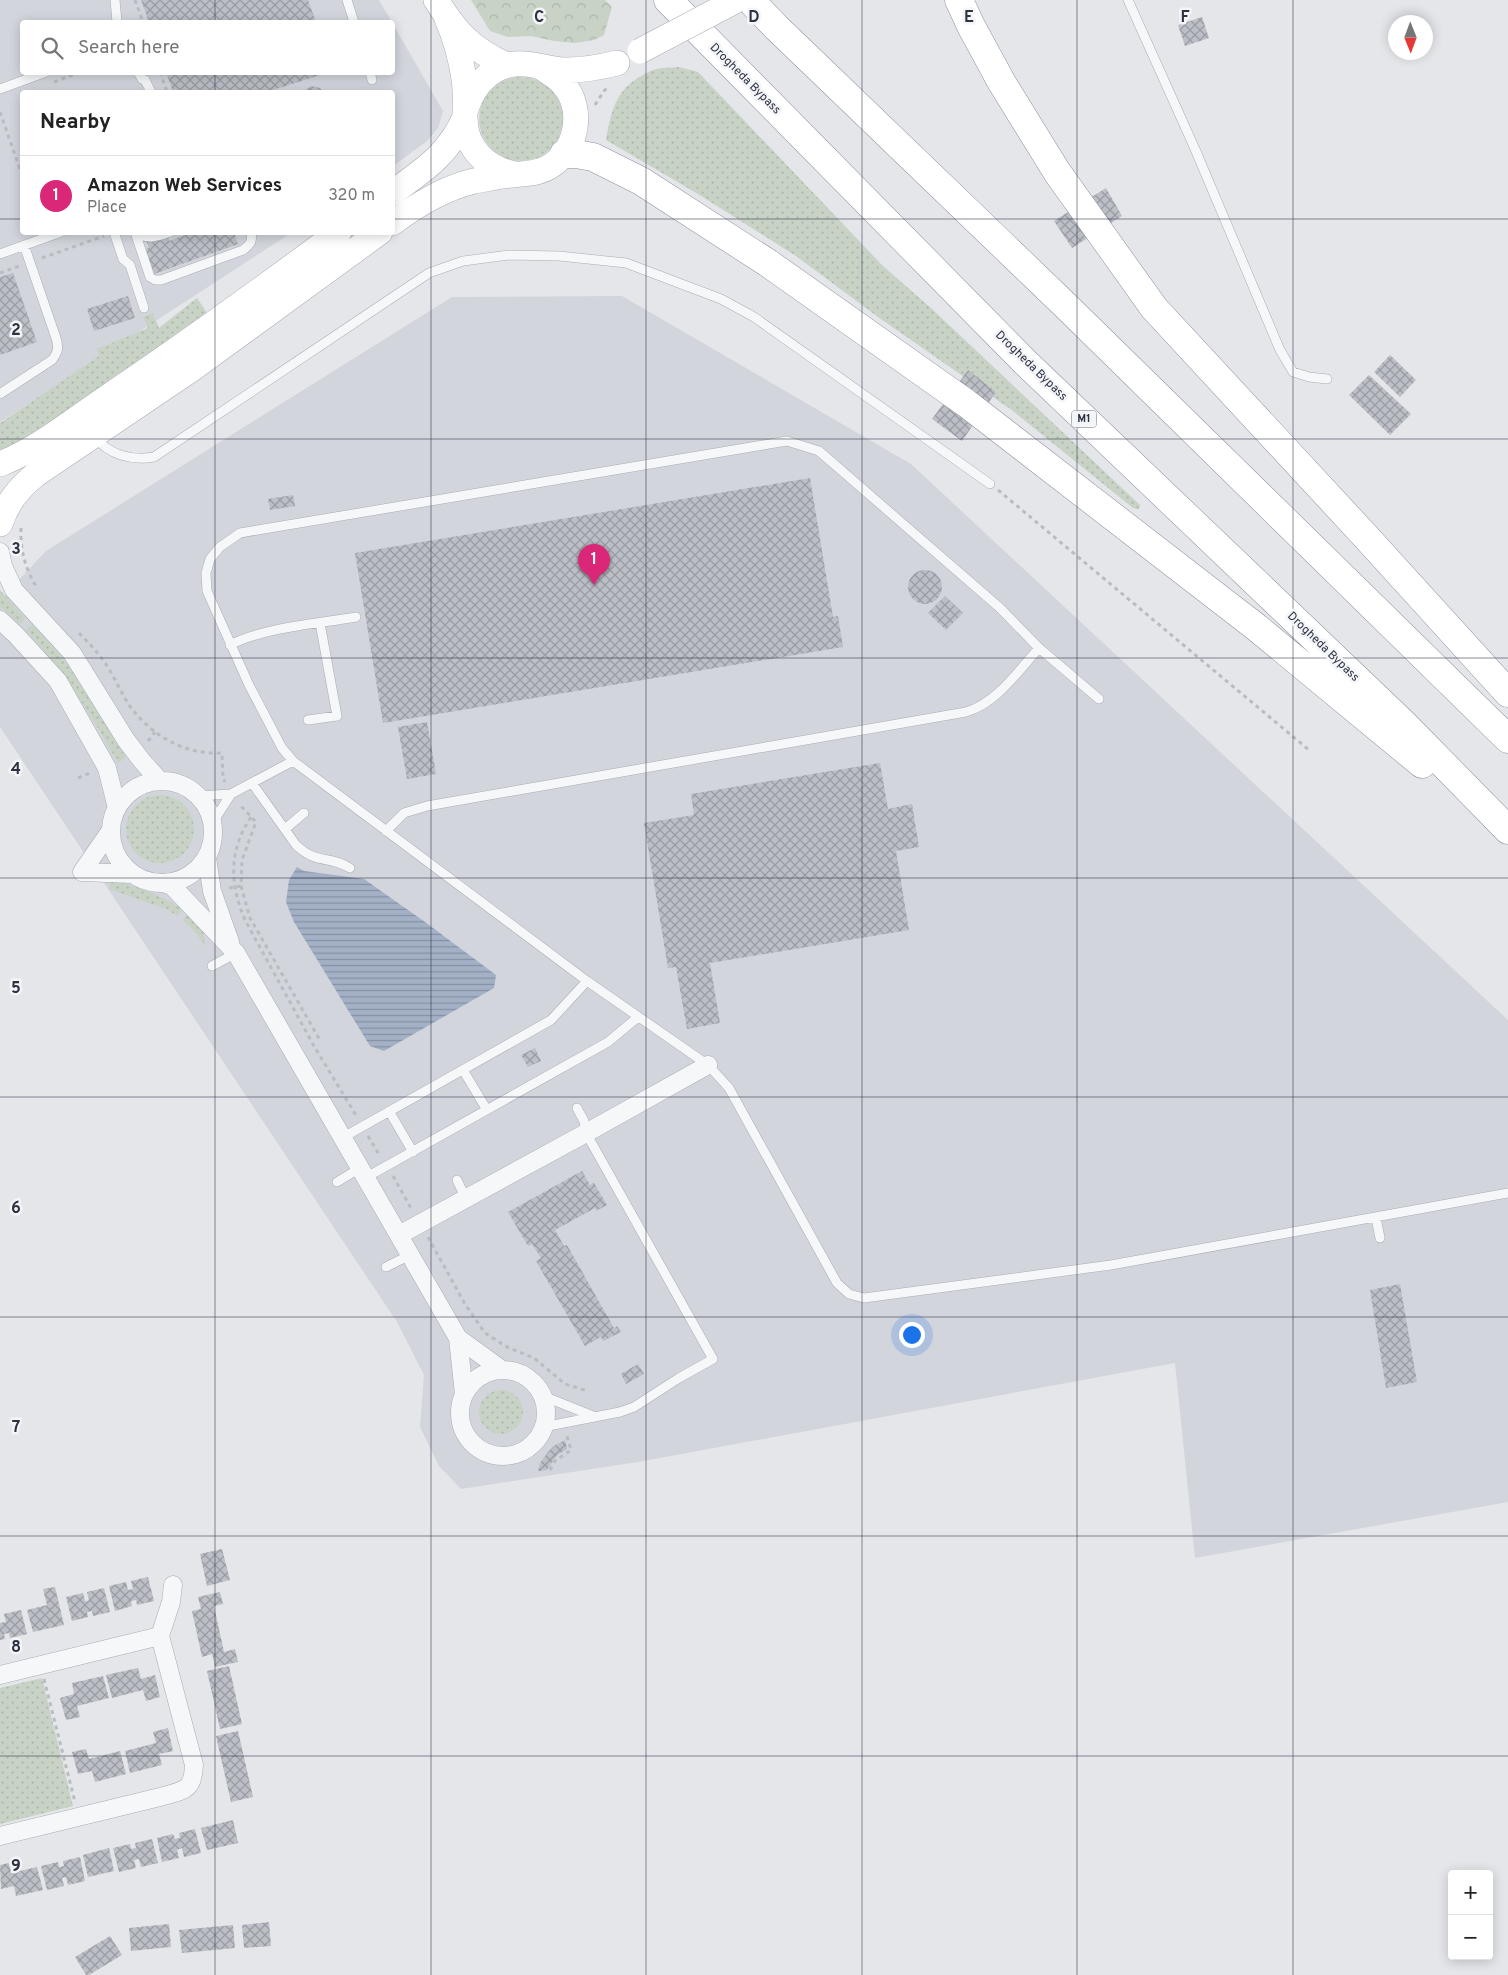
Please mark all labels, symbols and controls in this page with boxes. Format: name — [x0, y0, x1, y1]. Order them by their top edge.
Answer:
text: C — [534, 8, 544, 28]
text: D — [748, 8, 760, 28]
text: E — [964, 8, 974, 28]
text: F — [1180, 8, 1190, 28]
north arrow — [1388, 15, 1433, 60]
search box — [20, 20, 395, 75]
icon: search — [38, 34, 66, 62]
text: Search here — [78, 36, 180, 60]
street label: Drogheda Bypass — [706, 40, 784, 118]
text: Nearby — [40, 109, 111, 136]
text: Amazon Web Services — [87, 174, 282, 198]
text: 1 — [53, 186, 59, 206]
text: 320 m — [328, 186, 375, 206]
text: Place — [87, 198, 127, 218]
text: 2 — [11, 321, 21, 341]
street label: Drogheda Bypass — [992, 328, 1070, 404]
road number: M1 — [1072, 410, 1096, 428]
text: 3 — [11, 540, 21, 560]
pin: 1 — [578, 544, 610, 585]
street label: Drogheda Bypass — [1284, 609, 1362, 685]
text: 4 — [11, 760, 21, 780]
text: 5 — [11, 979, 21, 999]
text: 6 — [11, 1199, 21, 1219]
your location — [899, 1322, 925, 1348]
text: 7 — [12, 1418, 20, 1438]
text: 8 — [11, 1638, 21, 1658]
text: 9 — [11, 1857, 21, 1877]
map controls — [1448, 1870, 1493, 1960]
button: + — [1448, 1870, 1493, 1915]
button: − — [1448, 1915, 1493, 1960]

